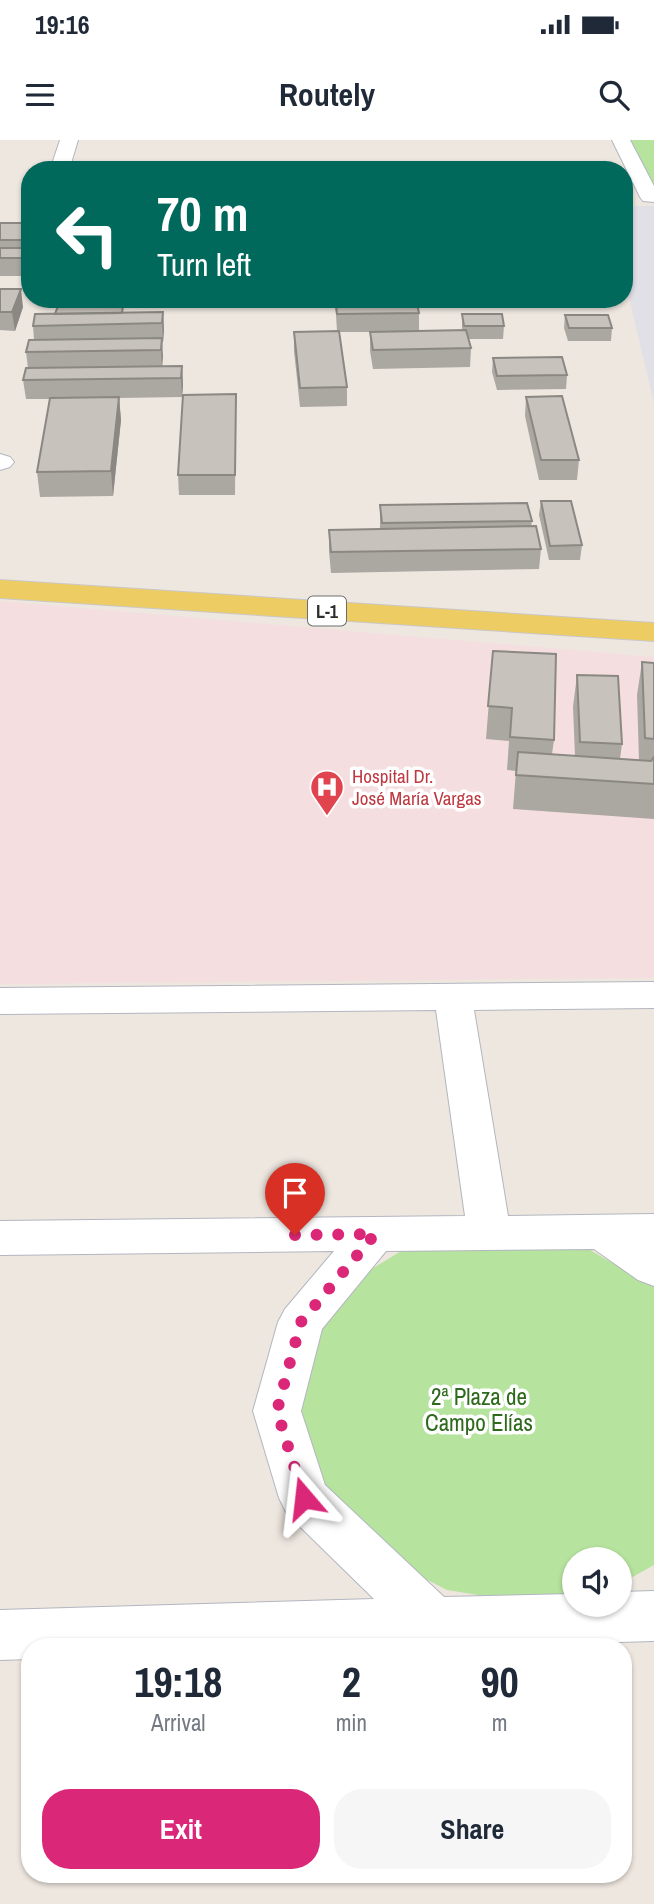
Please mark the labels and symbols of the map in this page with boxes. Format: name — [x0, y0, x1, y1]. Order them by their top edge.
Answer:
road number: L-1 — [308, 597, 346, 626]
place label: Hospital Dr. José María Vargas — [352, 763, 482, 811]
hospital icon: Hospital Dr. José María Vargas — [308, 768, 346, 817]
pin — [265, 1163, 325, 1235]
park label: 2ª Plaza de Campo Elías — [425, 1381, 533, 1438]
position arrow — [267, 1461, 341, 1535]

